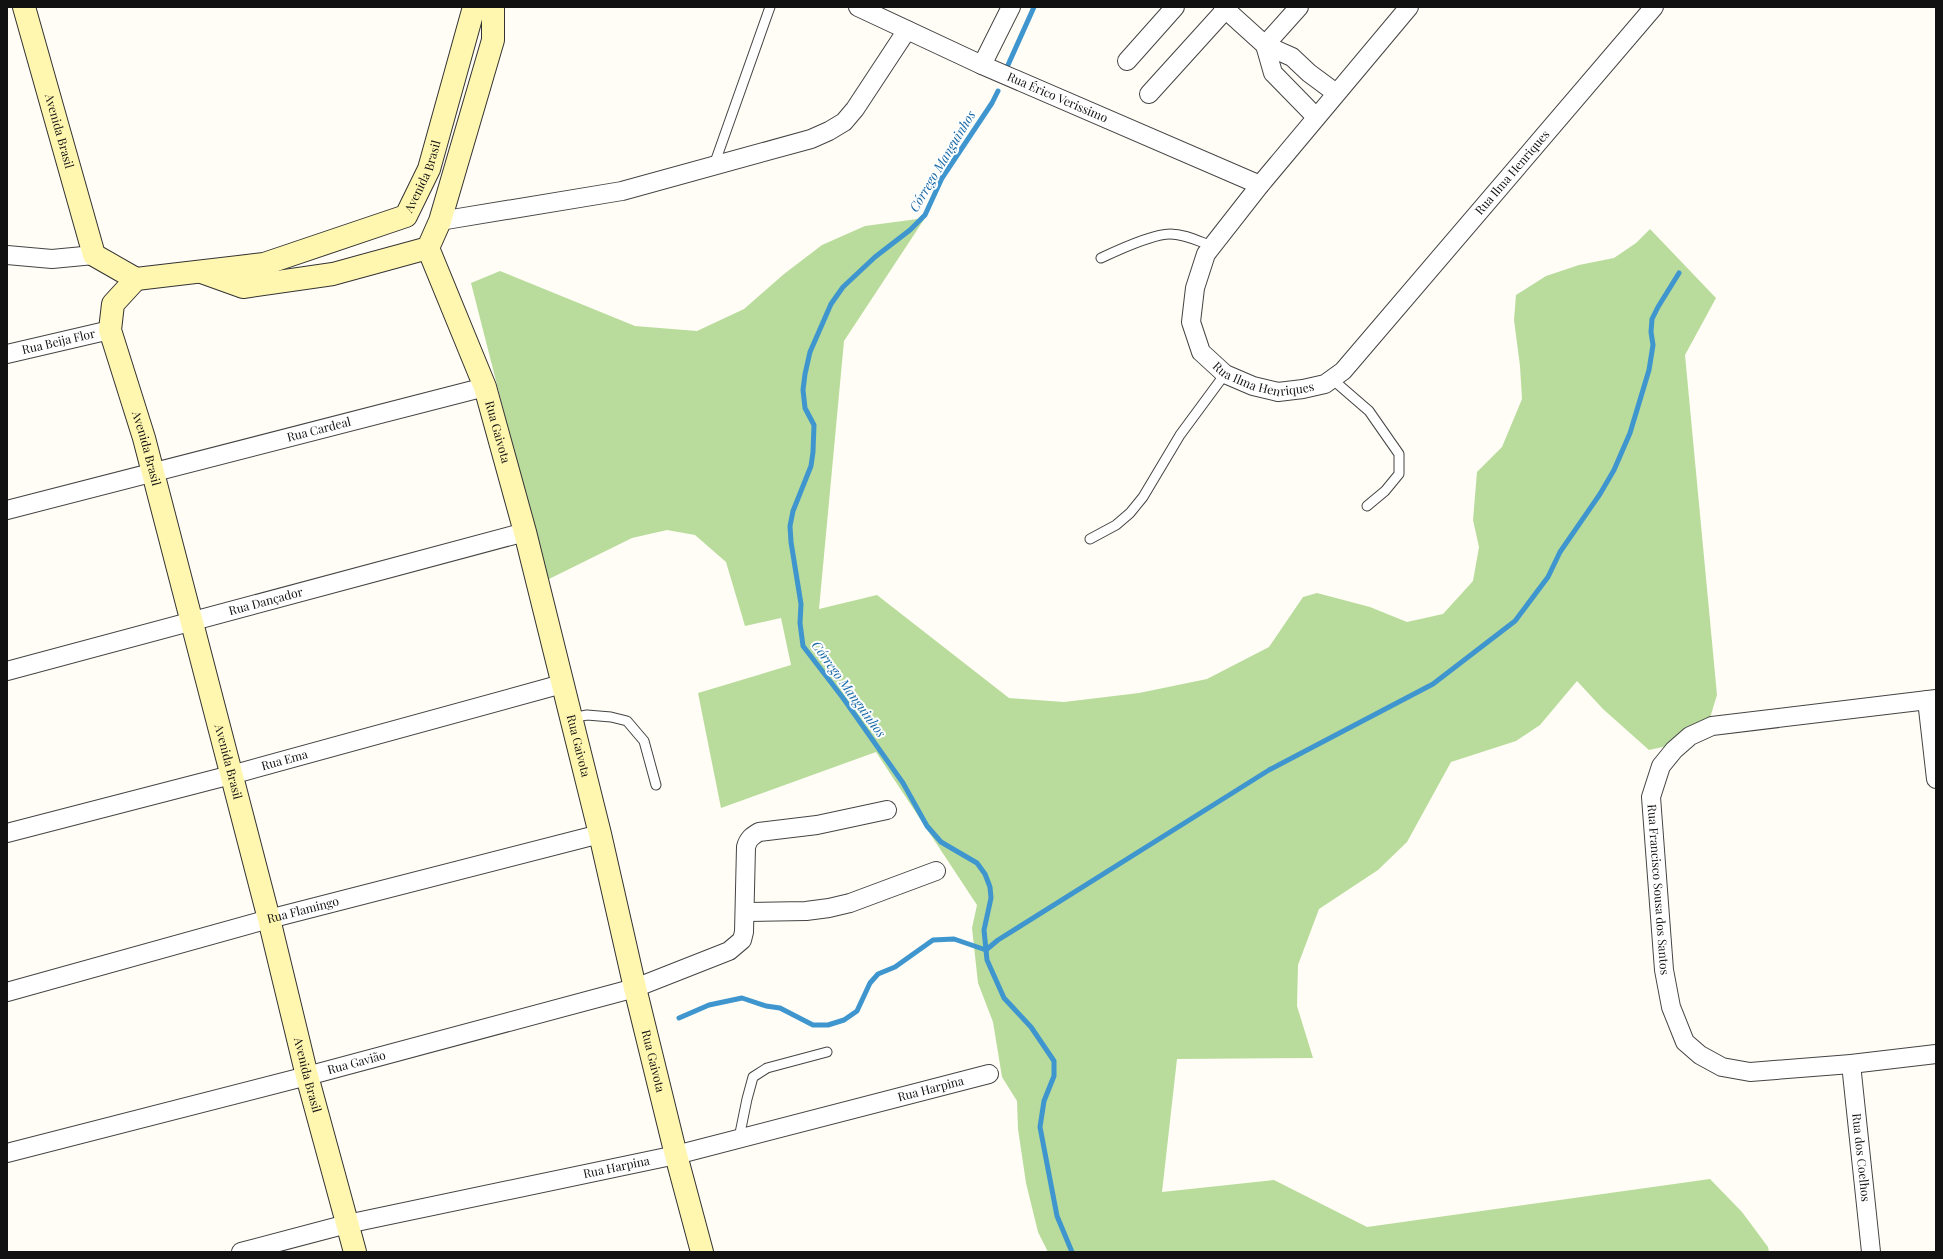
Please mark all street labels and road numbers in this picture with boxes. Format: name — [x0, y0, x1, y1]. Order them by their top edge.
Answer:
street label: Rua Érico Verissimo — [1005, 68, 1111, 126]
street label: Avenida Brasil — [42, 91, 78, 171]
street label: Rua Ilma Henriques — [1471, 126, 1553, 218]
street label: Avenida Brasil — [400, 138, 444, 216]
street label: Rua Beija Flor — [20, 325, 97, 357]
street label: Rua Ilma Henriques — [1210, 358, 1315, 399]
street label: Rua Gaivota — [482, 399, 515, 465]
street label: Avenida Brasil — [129, 408, 165, 488]
street label: Rua Cardeal — [285, 413, 353, 445]
street label: Rua Dançador — [227, 583, 305, 618]
street label: Rua Gaivota — [564, 713, 595, 779]
street label: Avenida Brasil — [211, 721, 247, 801]
street label: Rua Ema — [259, 745, 309, 773]
street label: Rua Francisco Sousa dos Santos — [1645, 803, 1674, 976]
street label: Rua Flamingo — [265, 892, 341, 926]
street label: Rua Gaivota — [639, 1028, 669, 1094]
street label: Avenida Brasil — [291, 1035, 326, 1115]
street label: Rua Gavião — [325, 1046, 388, 1077]
street label: Rua Harpina — [896, 1072, 965, 1104]
street label: Rua dos Coelhos — [1849, 1112, 1875, 1202]
street label: Rua Harpina — [582, 1152, 651, 1181]

